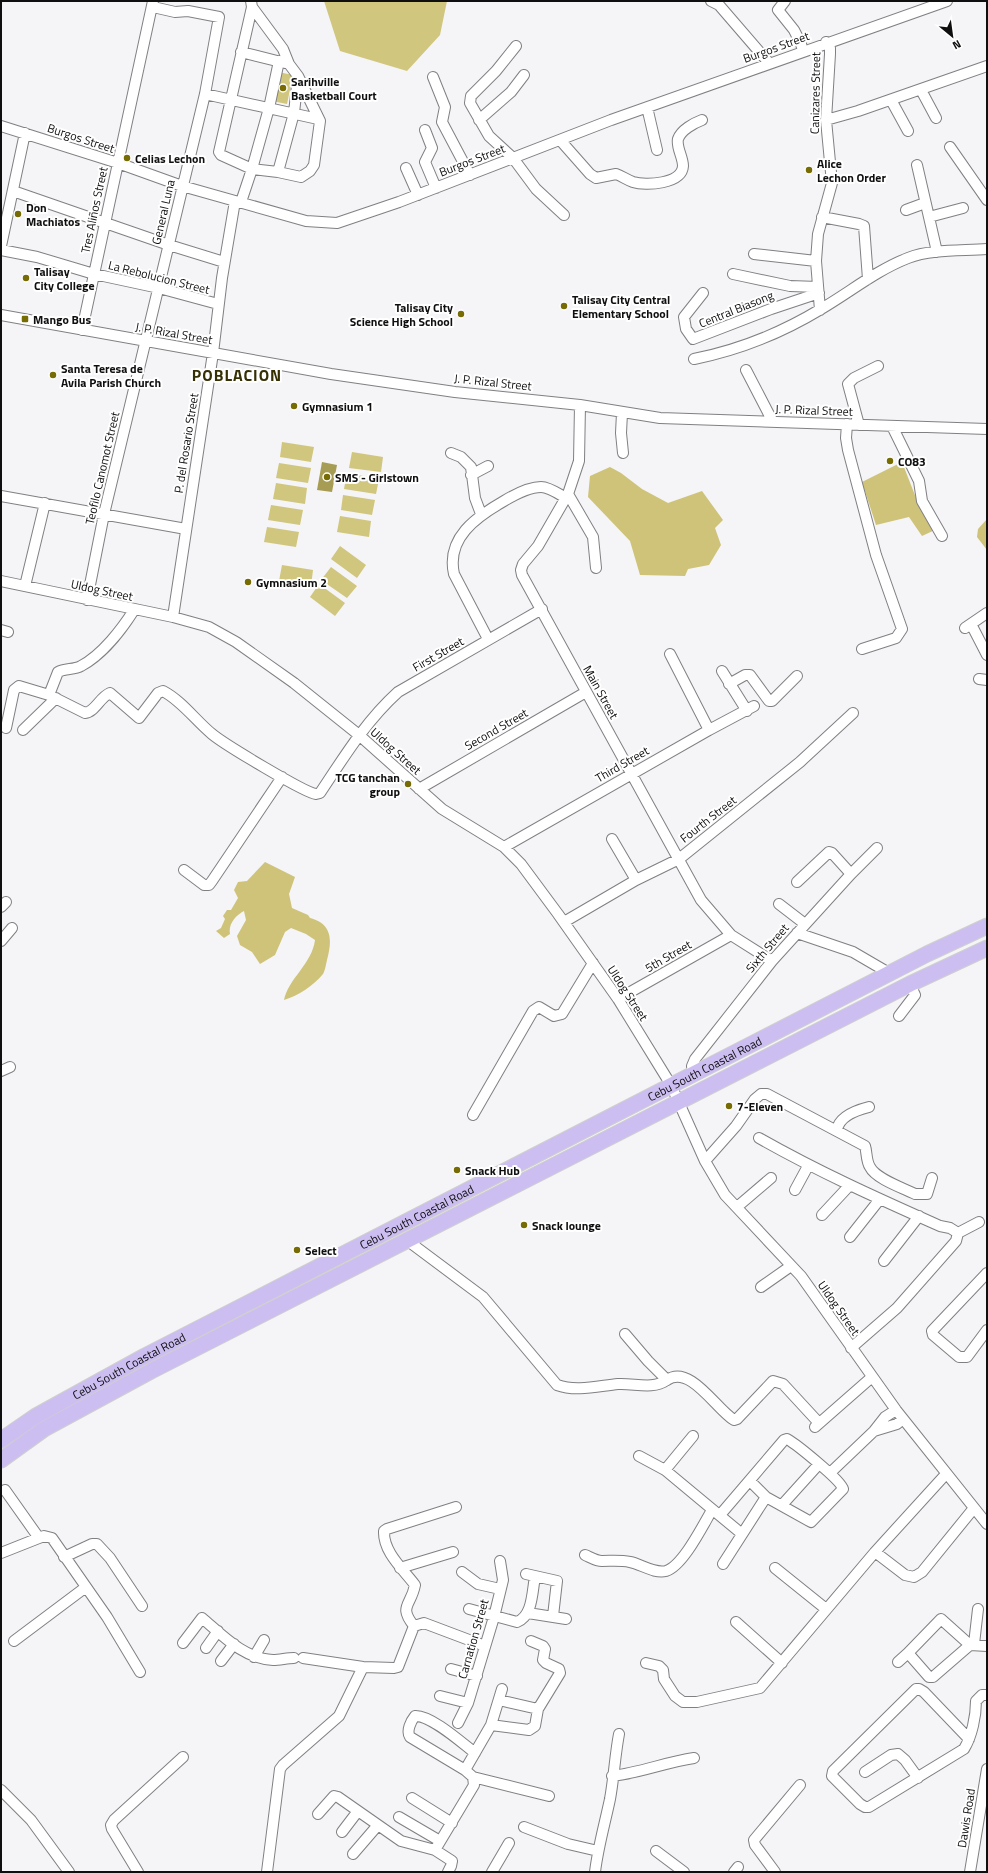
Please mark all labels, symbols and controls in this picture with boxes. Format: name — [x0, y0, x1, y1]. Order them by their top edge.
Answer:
north arrow — [932, 16, 972, 56]
street label: Burgos Street — [740, 26, 813, 68]
text: N — [950, 36, 964, 54]
street label: Canizares Street — [805, 51, 825, 134]
place label: Sarihville Basketball Court — [291, 72, 377, 105]
marker: Sarihville Basketball Court — [278, 83, 288, 93]
street label: Burgos Street — [45, 118, 118, 158]
street label: Burgos Street — [436, 138, 509, 181]
place label: Celias Lechon — [135, 149, 205, 168]
marker: Celias Lechon — [122, 153, 132, 163]
place label: Alice Lechon Order — [817, 154, 886, 187]
street label: Tres Aliños Street — [76, 164, 113, 255]
marker: Alice Lechon Order — [804, 165, 814, 175]
street label: General Luna — [146, 178, 180, 246]
place label: Don Machiatos — [26, 198, 80, 231]
marker: Don Machiatos — [13, 209, 23, 219]
street label: La Rebolucion Street — [106, 255, 212, 299]
place label: Talisay City College — [34, 262, 95, 295]
marker: Talisay City College — [21, 273, 31, 283]
street label: Central Biasong — [696, 285, 776, 333]
place label: Talisay City Central Elementary School — [572, 290, 670, 323]
place label: Talisay City Science High School — [350, 298, 453, 331]
marker: Talisay City Central Elementary School — [559, 301, 569, 311]
marker: Talisay City Science High School — [456, 309, 466, 319]
place label: Mango Bus — [33, 310, 91, 329]
marker: Mango Bus — [20, 314, 30, 324]
street label: J. P. Rizal Street — [134, 317, 215, 349]
place label: Santa Teresa de Avila Parish Church — [61, 359, 161, 392]
district label: POBLACION — [192, 363, 282, 387]
street label: J. P. Rizal Street — [453, 368, 534, 396]
marker: Santa Teresa de Avila Parish Church — [48, 370, 58, 380]
street label: P. del Rosario Street — [169, 391, 203, 494]
place label: Gymnasium 1 — [302, 397, 373, 416]
street label: J. P. Rizal Street — [775, 399, 854, 421]
marker: Gymnasium 1 — [289, 401, 299, 411]
street label: Teofilo Canomot Street — [80, 409, 124, 526]
place label: CO83 — [898, 452, 926, 471]
marker: CO83 — [885, 456, 895, 466]
place label: SMS - Girlstown — [335, 468, 419, 487]
marker: SMS - Girlstown — [322, 472, 332, 482]
place label: Gymnasium 2 — [256, 573, 327, 592]
street label: Uldog Street — [69, 574, 136, 606]
marker: Gymnasium 2 — [243, 577, 253, 587]
street label: First Street — [409, 631, 468, 676]
street label: Main Street — [578, 662, 624, 723]
street label: Second Street — [461, 703, 532, 755]
street label: Uldog Street — [366, 723, 426, 780]
street label: Third Street — [592, 741, 653, 787]
place label: TCG tanchan group — [335, 768, 400, 801]
marker: TCG tanchan group — [403, 779, 413, 789]
street label: Fourth Street — [676, 790, 741, 847]
street label: Sixth Street — [741, 919, 794, 977]
street label: 5th Street — [641, 935, 695, 977]
street label: Uldog Street — [603, 961, 654, 1025]
street label: Cebu South Coastal Road — [644, 1031, 765, 1106]
place label: 7-Eleven — [737, 1097, 783, 1116]
marker: 7-Eleven — [724, 1101, 734, 1111]
place label: Snack Hub — [465, 1161, 520, 1180]
marker: Snack Hub — [452, 1165, 462, 1175]
street label: Cebu South Coastal Road — [356, 1179, 477, 1254]
place label: Snack lounge — [532, 1216, 601, 1235]
marker: Snack lounge — [519, 1220, 529, 1230]
place label: Select — [305, 1241, 337, 1260]
marker: Select — [292, 1245, 302, 1255]
street label: Uldog Street — [813, 1277, 865, 1340]
street label: Cebu South Coastal Road — [69, 1327, 189, 1404]
street label: Carnation Street — [453, 1596, 494, 1681]
street label: Dawis Road — [952, 1787, 980, 1849]

